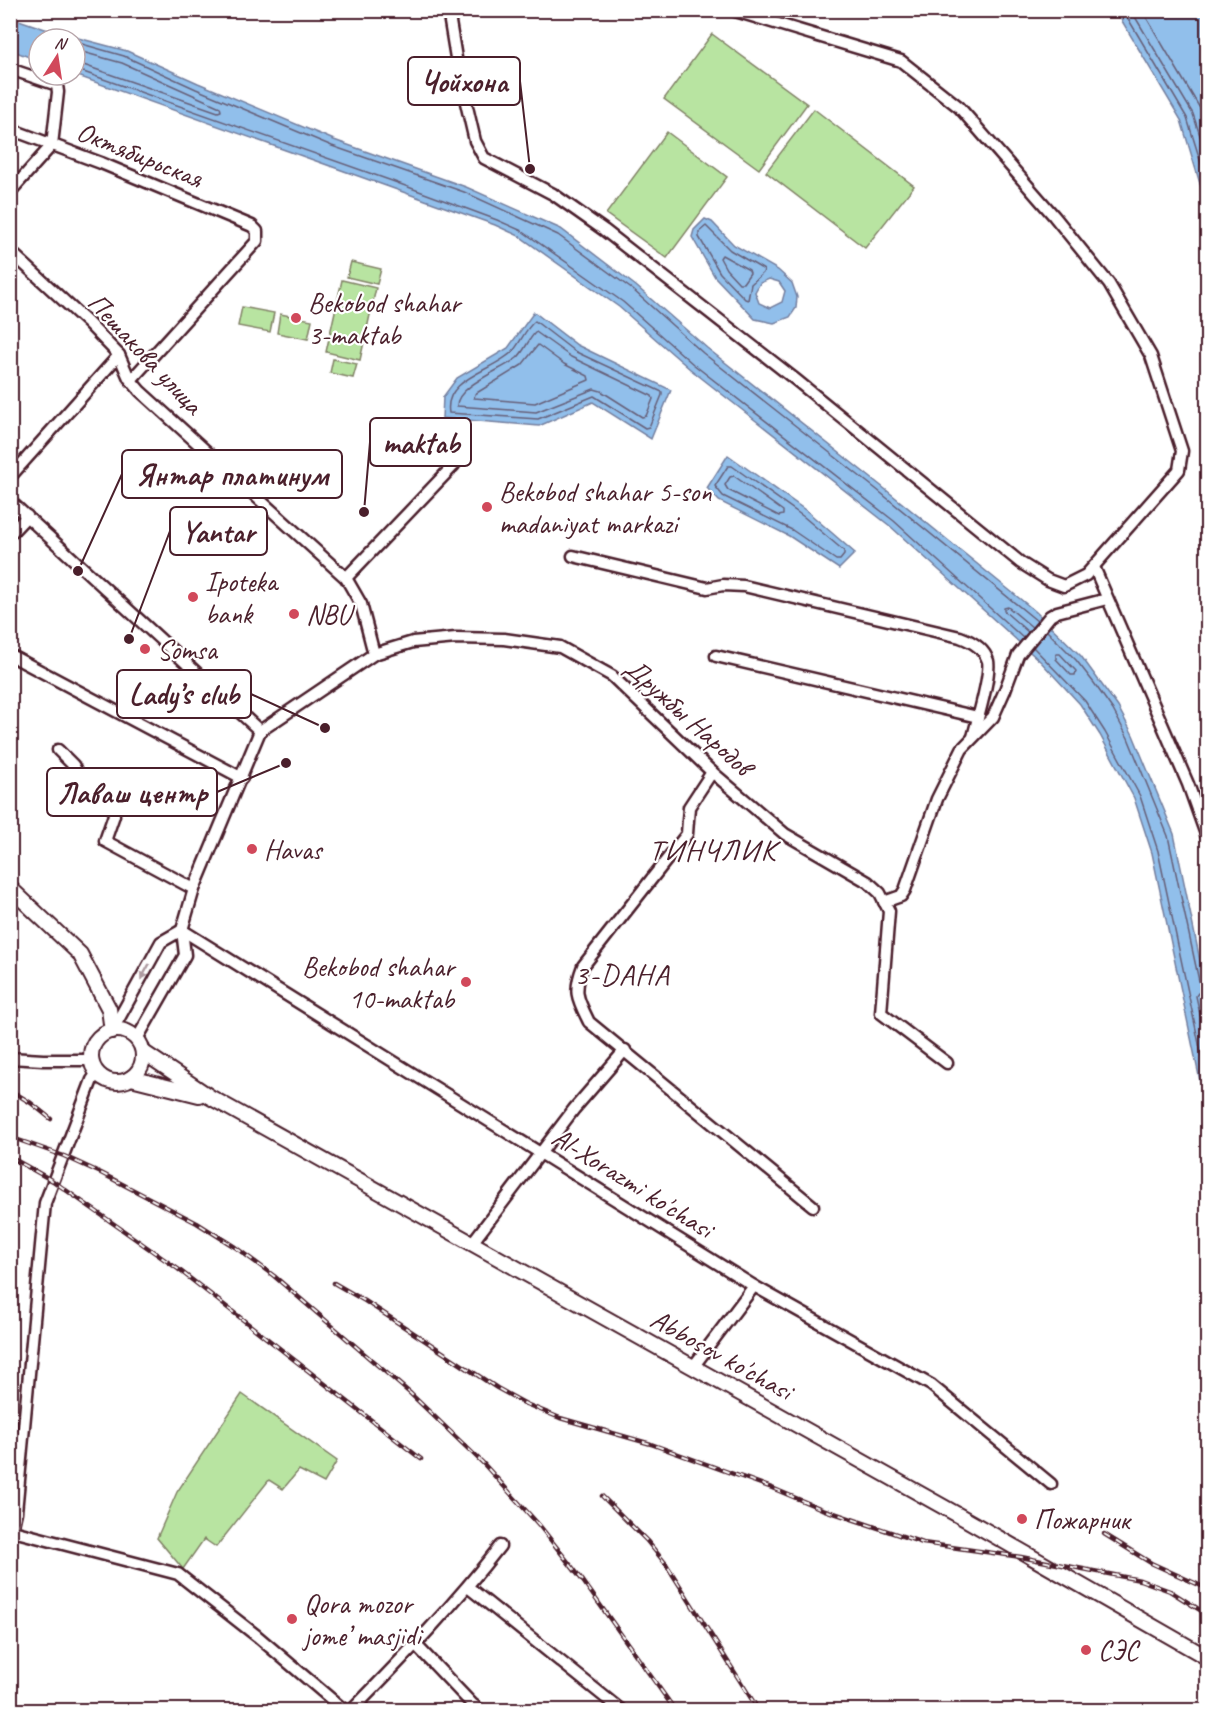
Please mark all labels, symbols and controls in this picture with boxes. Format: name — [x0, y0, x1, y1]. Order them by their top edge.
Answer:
north arrow — [27, 27, 87, 87]
text: N — [53, 32, 70, 55]
callout: Чойхона — [408, 57, 520, 105]
text: Чойхона — [420, 63, 510, 101]
street label: Октябирьская — [72, 113, 209, 196]
street label: Пешакова улица — [80, 285, 212, 423]
place label: Bekobod shahar 3-maktab — [308, 285, 463, 352]
marker: Bekobod shahar 3-maktab — [289, 311, 303, 325]
callout: maktab — [370, 418, 471, 466]
text: maktab — [382, 424, 462, 462]
callout: Янтар платинум — [122, 450, 342, 498]
text: Янтар платинум — [136, 456, 330, 494]
place label: Bekobod shahar 5-son madaniyat markazi — [499, 474, 712, 541]
marker: Bekobod shahar 5-son madaniyat markazi — [480, 500, 494, 514]
callout: Yantar — [170, 507, 267, 555]
text: Yantar — [181, 513, 258, 551]
place label: Ipoteka bank — [205, 564, 280, 631]
marker: Ipoteka bank — [186, 590, 200, 604]
place label: NBU — [306, 597, 356, 632]
marker: NBU — [287, 607, 301, 621]
place label: Somsa — [157, 632, 218, 667]
marker: Somsa — [138, 642, 152, 656]
street label: Дружбы Народов — [618, 650, 764, 786]
callout: Lady’s club — [117, 670, 251, 718]
text: Lady’s club — [129, 675, 242, 714]
callout: Лаваш центр — [47, 768, 217, 816]
text: Лаваш центр — [57, 774, 210, 812]
district label: ТИНЧЛИК — [649, 831, 781, 869]
place label: Havas — [264, 832, 324, 867]
marker: Havas — [245, 842, 259, 856]
place label: Bekobod shahar 10-maktab — [302, 949, 457, 1016]
district label: 3-DAHA — [574, 955, 670, 993]
one-way arrow — [140, 964, 150, 981]
marker: Bekobod shahar 10-maktab — [459, 975, 473, 989]
street label: Al-Xorazmi ko'chasi — [546, 1119, 723, 1248]
street label: Abbosov ko'chasi — [645, 1301, 802, 1410]
place label: Пожарник — [1034, 1502, 1132, 1537]
marker: Пожарник — [1015, 1512, 1029, 1526]
place label: Qora mozor jome’ masjidi — [301, 1586, 424, 1653]
marker: Qora mozor jome’ masjidi — [285, 1612, 299, 1626]
place label: СЭС — [1098, 1633, 1141, 1668]
marker: СЭС — [1079, 1643, 1093, 1657]

